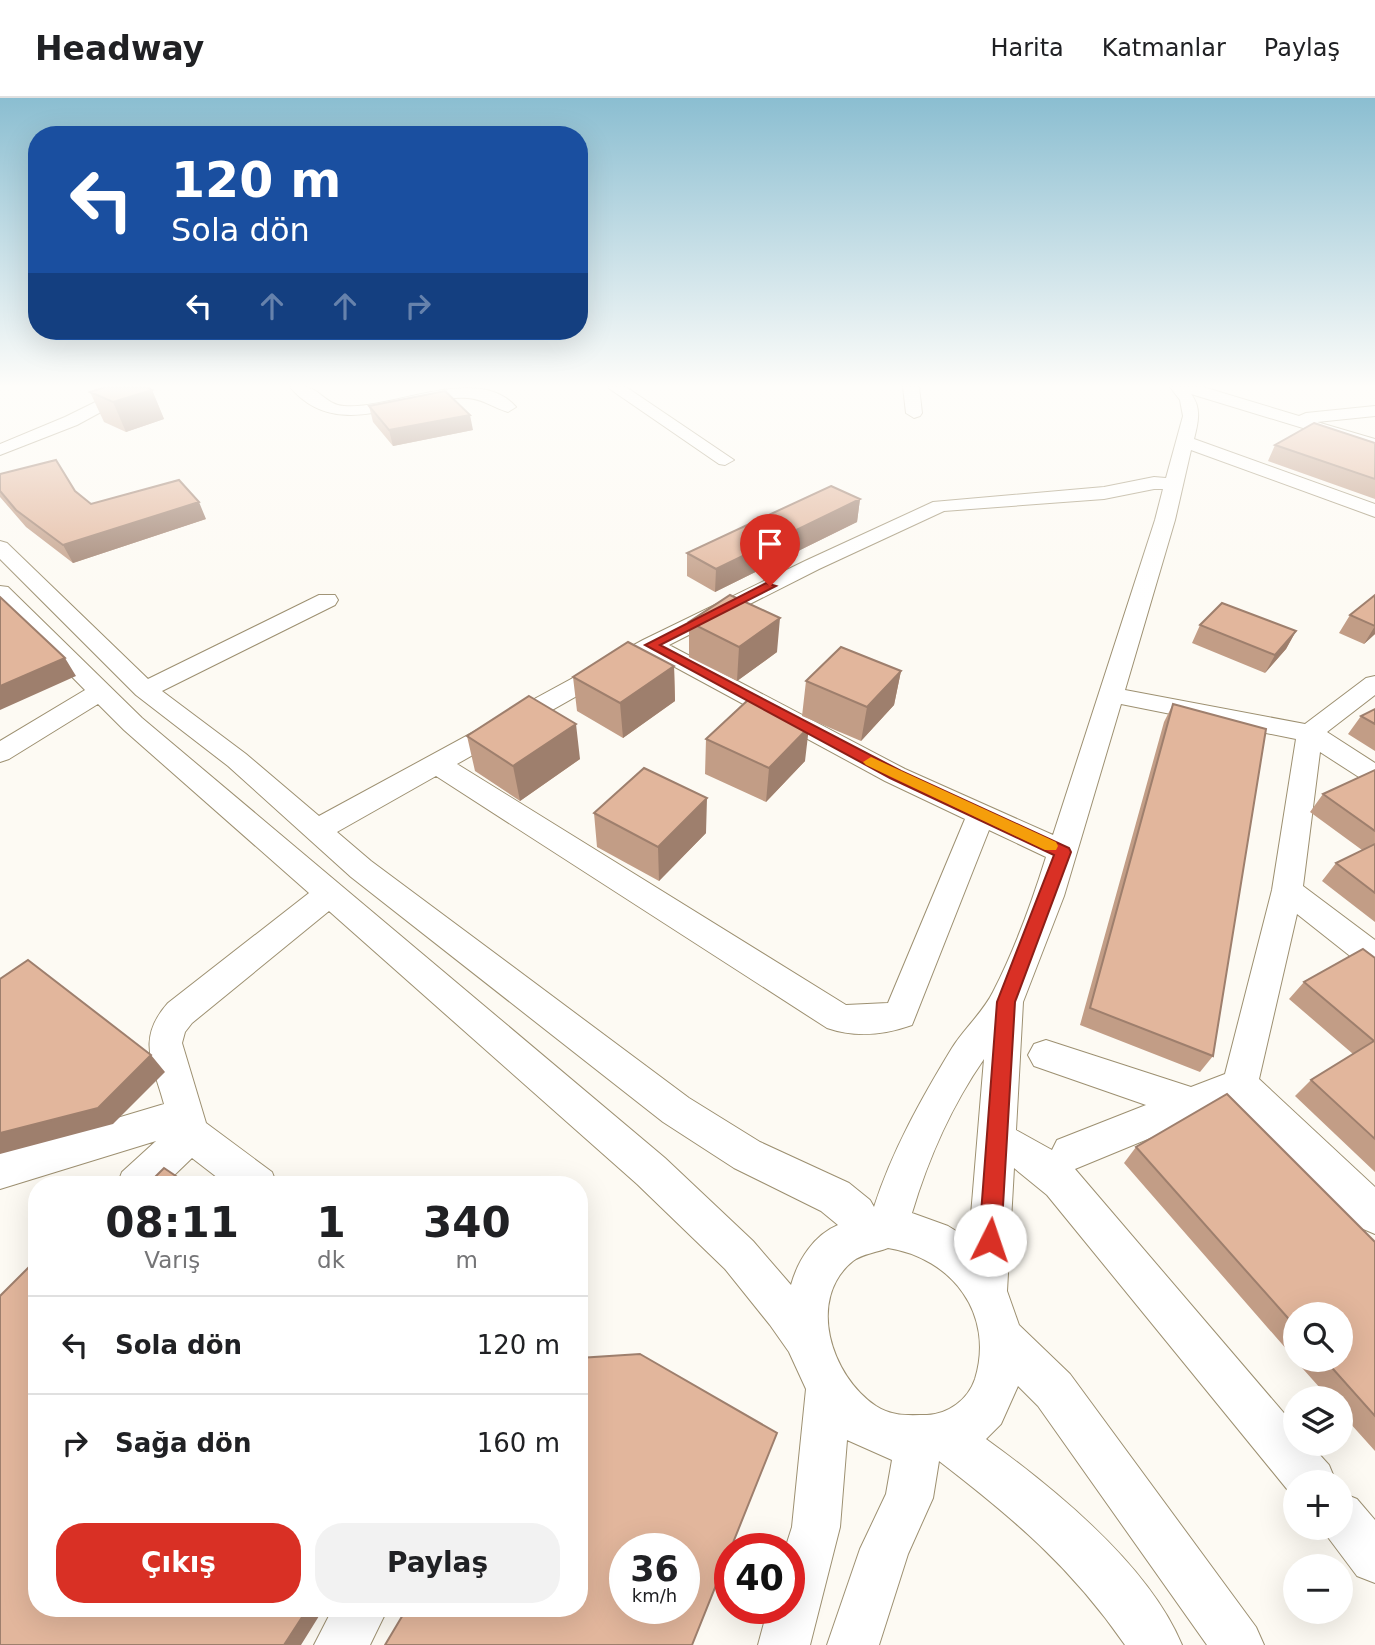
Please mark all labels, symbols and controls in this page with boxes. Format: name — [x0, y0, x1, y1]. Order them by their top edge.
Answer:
text: Headway — [35, 29, 204, 68]
text: Harita — [990, 34, 1064, 62]
text: Katmanlar — [1102, 34, 1226, 62]
text: Paylaş — [1264, 34, 1340, 62]
text: 120 m — [171, 152, 341, 209]
icon: left — [56, 154, 147, 245]
text: Sola dön — [171, 211, 310, 249]
icon: left — [180, 287, 218, 325]
icon: ahead — [253, 287, 291, 325]
icon: ahead — [326, 287, 364, 325]
icon: right — [399, 287, 437, 325]
pin — [740, 514, 800, 586]
icon: arrive — [751, 525, 789, 563]
text: 08:11 — [105, 1198, 239, 1247]
text: 1 — [316, 1198, 346, 1247]
text: 340 — [423, 1198, 511, 1247]
position arrow — [953, 1203, 1027, 1277]
text: Varış — [144, 1247, 200, 1273]
text: dk — [317, 1247, 345, 1273]
text: m — [456, 1247, 478, 1273]
map controls — [1283, 1302, 1353, 1624]
button: search — [1283, 1302, 1353, 1372]
icon: left — [56, 1326, 94, 1364]
text: Sola dön — [115, 1330, 242, 1360]
text: 120 m — [477, 1330, 560, 1360]
button: layers — [1283, 1386, 1353, 1456]
icon: right — [56, 1424, 94, 1462]
text: Sağa dön — [115, 1428, 251, 1458]
text: 160 m — [477, 1428, 560, 1458]
button: + — [1283, 1470, 1353, 1540]
button: Çıkış — [56, 1523, 301, 1603]
button: Paylaş — [315, 1523, 560, 1603]
speed limit sign: 40 — [714, 1533, 805, 1624]
text: 36 — [630, 1549, 679, 1589]
button: − — [1283, 1554, 1353, 1624]
text: km/h — [632, 1585, 677, 1606]

